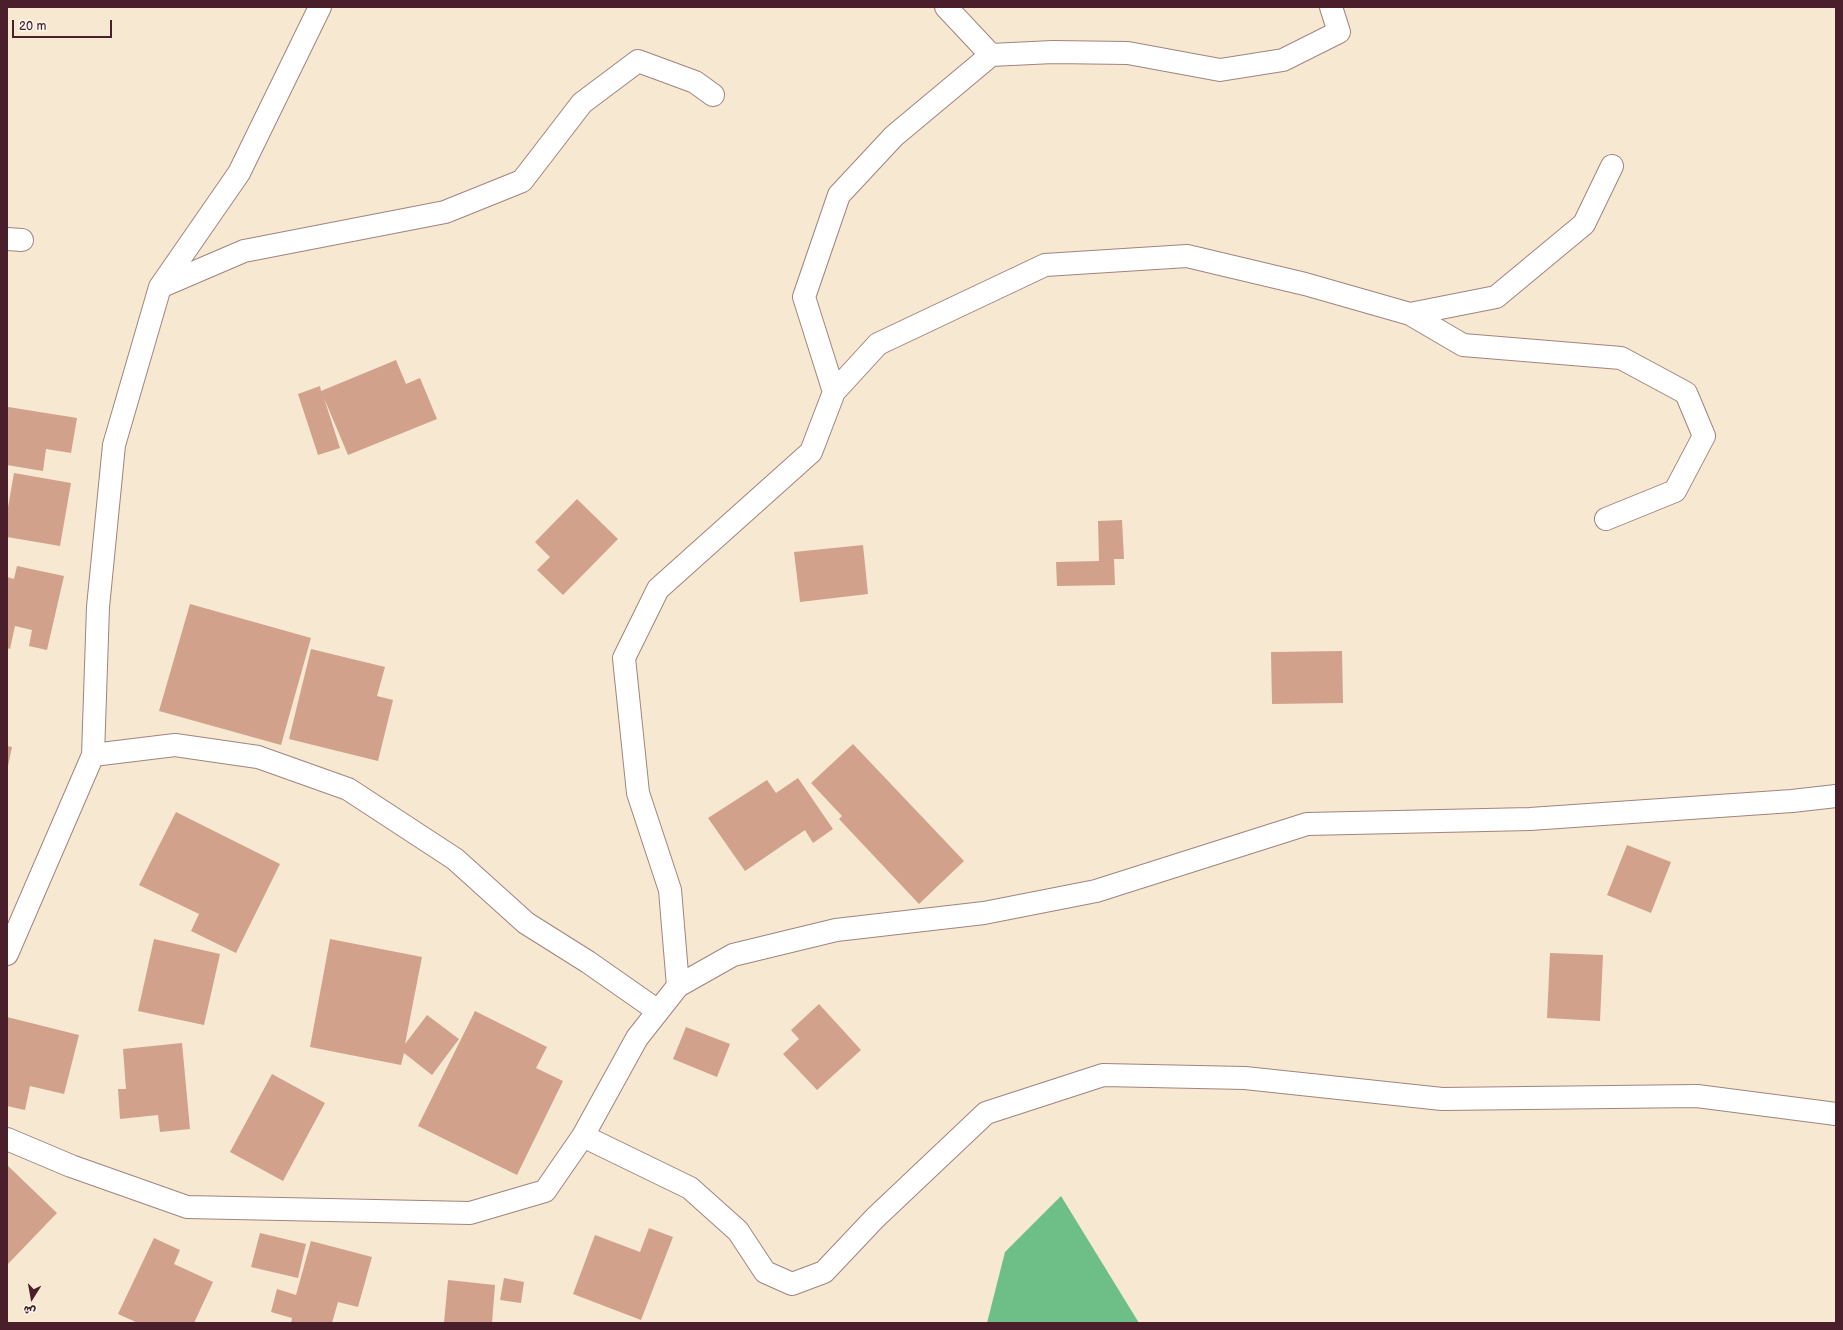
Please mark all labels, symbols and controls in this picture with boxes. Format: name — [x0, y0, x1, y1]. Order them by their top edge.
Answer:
scale bar — [14, 12, 114, 38]
text: 20 m — [19, 19, 46, 34]
north arrow — [12, 1278, 52, 1318]
text: ش — [22, 1303, 37, 1318]

